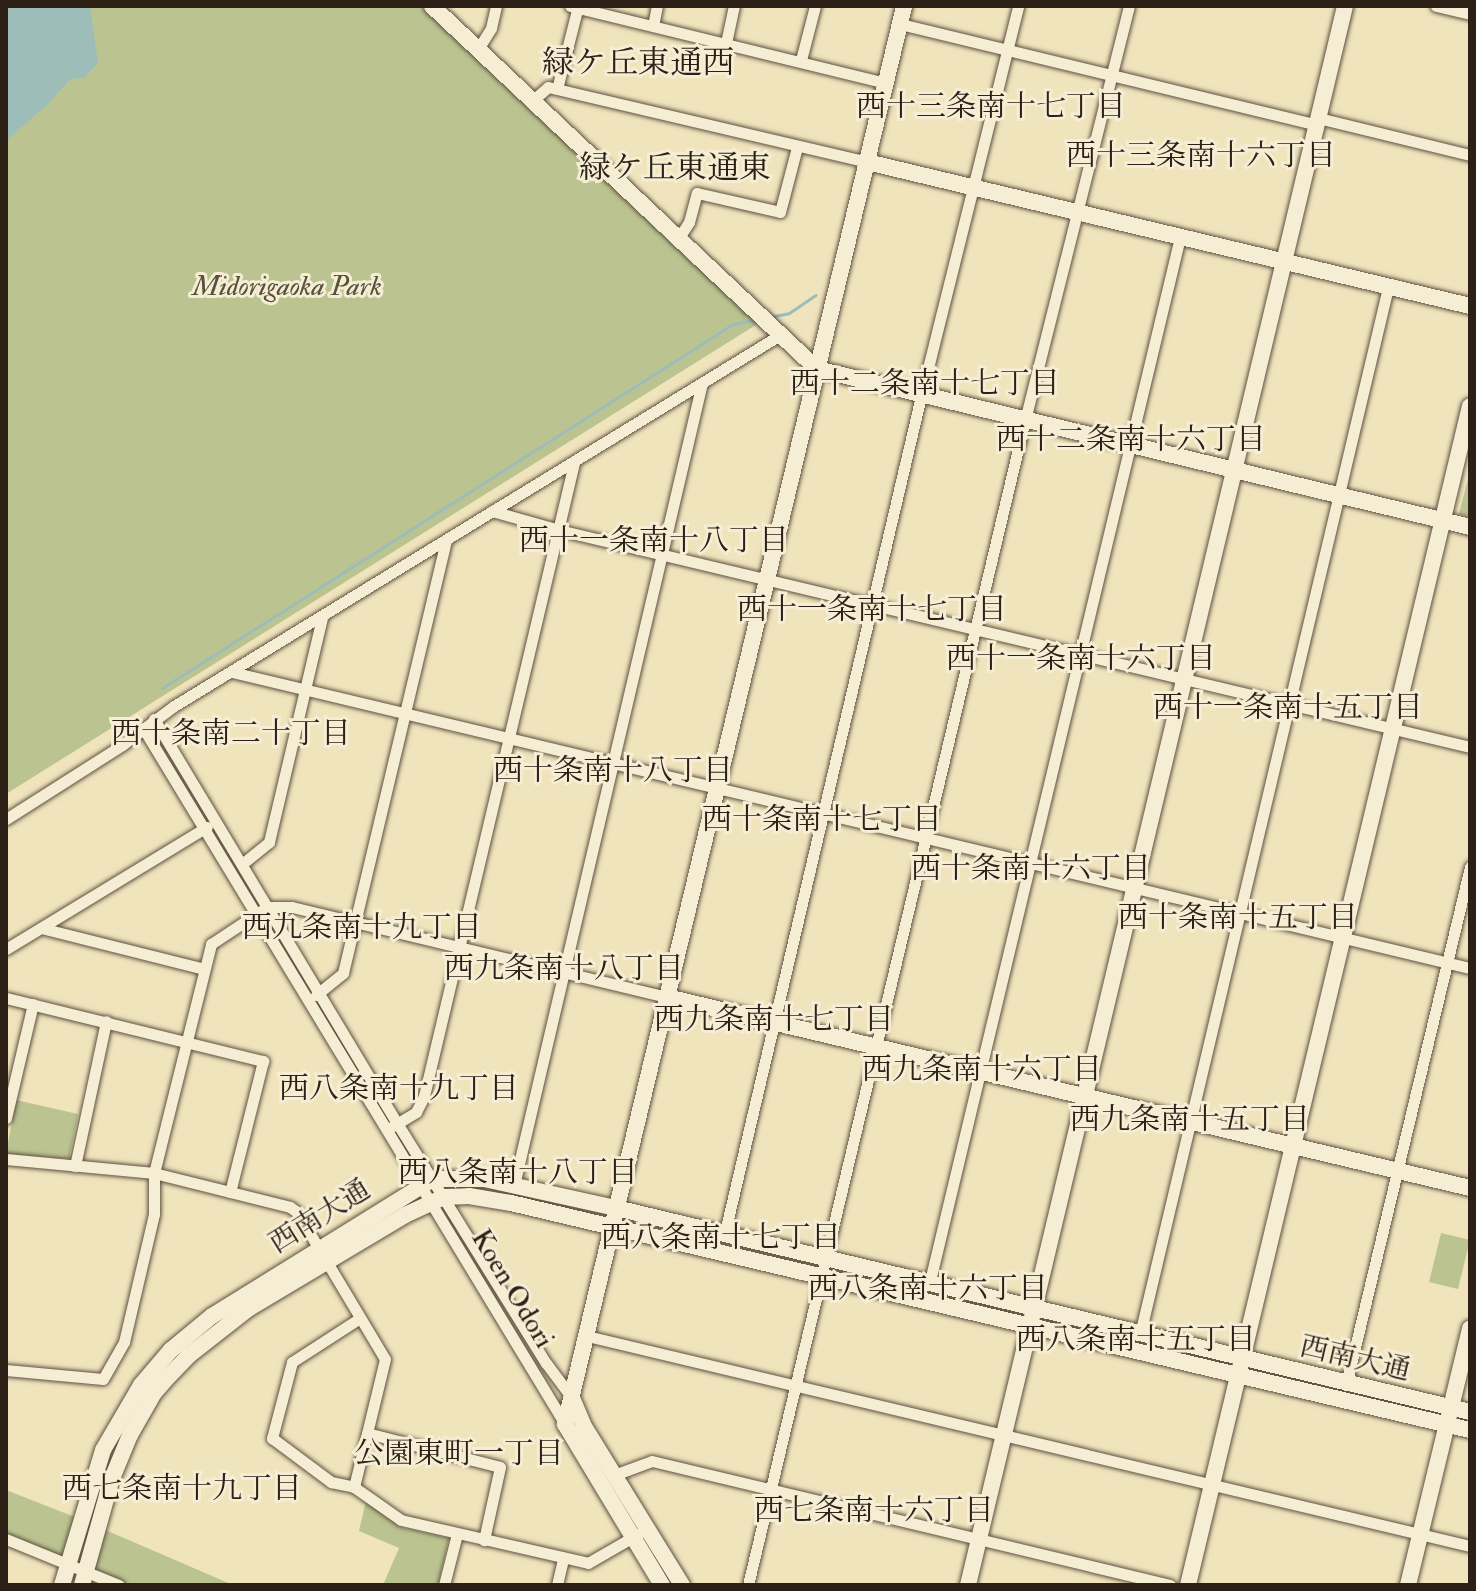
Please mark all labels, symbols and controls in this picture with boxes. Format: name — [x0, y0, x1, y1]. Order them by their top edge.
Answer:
district label: 緑ケ丘東通西 — [542, 44, 734, 82]
district label: 西十三条南十七丁目 — [856, 89, 1126, 125]
district label: 西十三条南十六丁目 — [1066, 138, 1336, 174]
district label: 緑ケ丘東通東 — [579, 149, 771, 187]
park label: Midorigaoka Park — [192, 270, 382, 304]
district label: 西十二条南十七丁目 — [790, 366, 1060, 402]
district label: 西十二条南十六丁目 — [996, 422, 1266, 458]
district label: 西十一条南十八丁目 — [519, 523, 789, 559]
district label: 西十一条南十七丁目 — [737, 592, 1007, 628]
district label: 西十一条南十六丁目 — [946, 641, 1216, 677]
district label: 西十一条南十五丁目 — [1153, 690, 1423, 726]
district label: 西十条南二十丁目 — [111, 716, 351, 752]
district label: 西十条南十八丁目 — [493, 753, 733, 789]
district label: 西十条南十七丁目 — [702, 802, 942, 838]
district label: 西十条南十六丁目 — [911, 851, 1151, 887]
district label: 西十条南十五丁目 — [1118, 900, 1358, 936]
district label: 西九条南十九丁目 — [242, 910, 482, 946]
district label: 西九条南十八丁目 — [444, 951, 684, 987]
district label: 西九条南十七丁目 — [654, 1002, 894, 1038]
district label: 西九条南十六丁目 — [862, 1052, 1102, 1088]
district label: 西八条南十九丁目 — [279, 1071, 519, 1107]
district label: 西九条南十五丁目 — [1070, 1102, 1310, 1138]
district label: 西八条南十八丁目 — [398, 1155, 638, 1191]
street label: 西南大通 — [264, 1173, 376, 1261]
district label: 西八条南十七丁目 — [601, 1220, 841, 1256]
street label: Koen Odori — [463, 1224, 561, 1354]
district label: 西八条南十六丁目 — [808, 1271, 1048, 1307]
district label: 西八条南十五丁目 — [1016, 1322, 1256, 1358]
street label: 西南大通 — [1297, 1330, 1413, 1388]
district label: 公園東町一丁目 — [354, 1436, 564, 1472]
district label: 西七条南十九丁目 — [62, 1471, 302, 1507]
district label: 西七条南十六丁目 — [754, 1493, 994, 1529]

